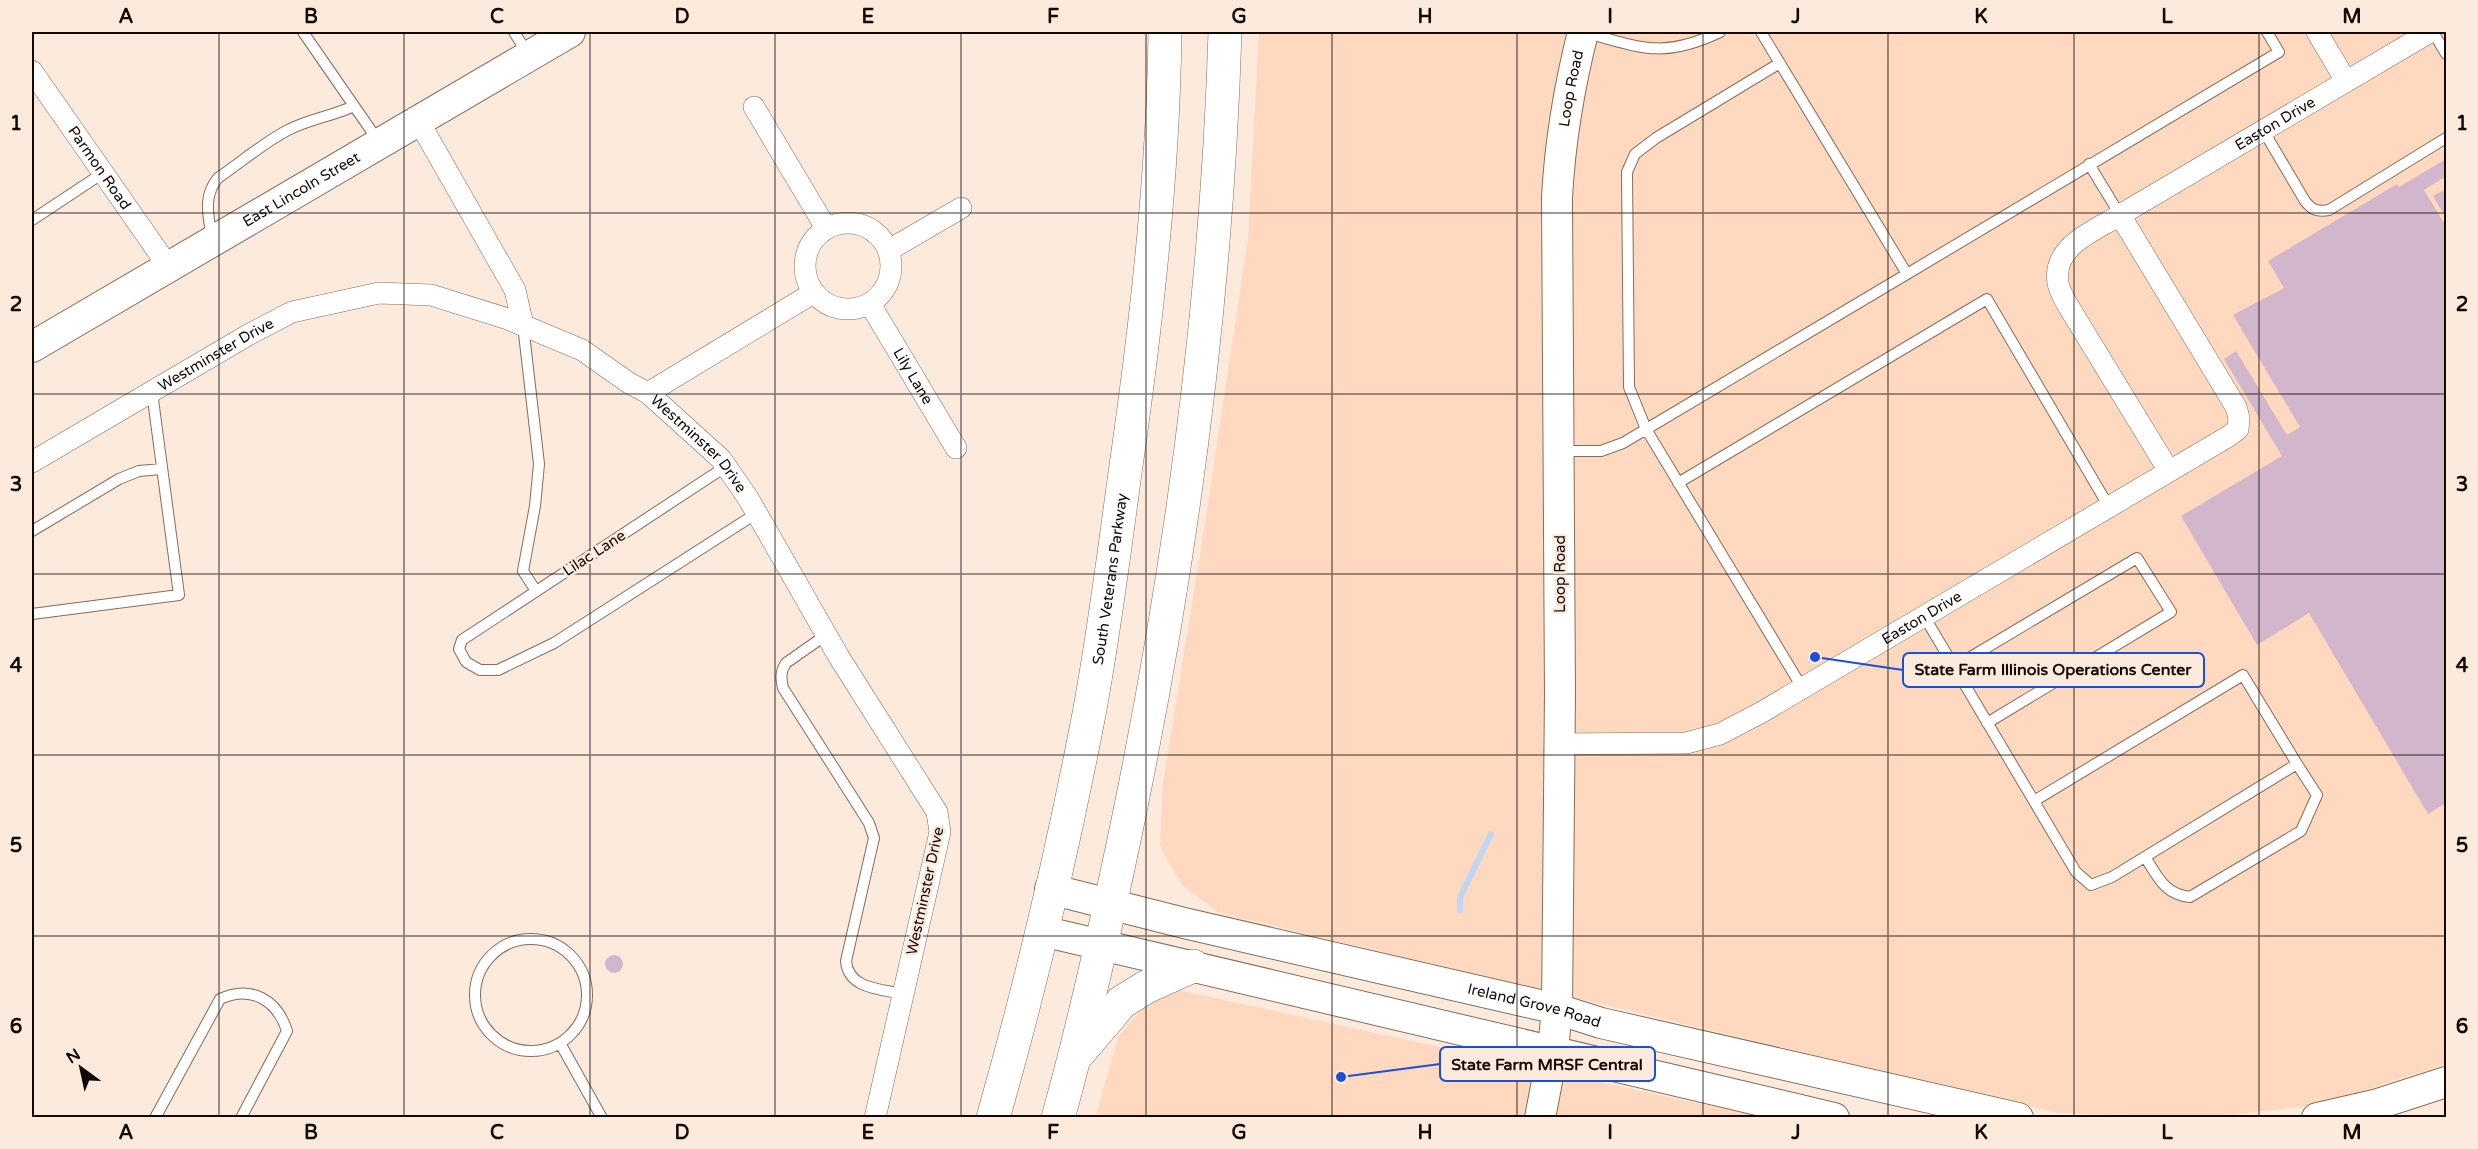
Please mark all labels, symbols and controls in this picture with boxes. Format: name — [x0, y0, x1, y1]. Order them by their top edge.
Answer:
text: A — [119, 5, 134, 29]
text: B — [304, 5, 318, 29]
text: C — [490, 5, 504, 29]
text: D — [674, 5, 690, 29]
text: E — [862, 5, 875, 29]
text: F — [1047, 5, 1059, 29]
text: G — [1231, 5, 1247, 29]
text: H — [1417, 5, 1433, 29]
text: I — [1607, 5, 1613, 29]
text: J — [1790, 5, 1801, 29]
text: K — [1974, 5, 1988, 29]
text: L — [2161, 5, 2173, 29]
text: M — [2342, 5, 2362, 29]
street label: Loop Road — [1555, 48, 1587, 128]
street label: Easton Drive — [2232, 93, 2318, 154]
text: 1 — [10, 112, 22, 136]
text: 1 — [2456, 112, 2468, 136]
street label: Parmon Road — [64, 123, 135, 213]
street label: East Lincoln Street — [239, 148, 363, 231]
text: 2 — [10, 293, 22, 317]
text: 2 — [2456, 293, 2468, 317]
street label: Westminster Drive — [155, 314, 277, 395]
street label: Lily Lane — [889, 345, 937, 408]
street label: Westminster Drive — [647, 391, 750, 496]
text: 3 — [10, 473, 22, 497]
text: 3 — [2456, 473, 2468, 497]
street label: South Veterans Parkway — [1089, 492, 1131, 666]
street label: Lilac Lane — [559, 526, 629, 580]
street label: Loop Road — [1551, 535, 1569, 613]
street label: Easton Drive — [1878, 587, 1965, 648]
callout: State Farm Illinois Operations Center — [1903, 653, 2204, 687]
text: 4 — [10, 654, 23, 678]
text: 4 — [2456, 654, 2469, 678]
text: State Farm Illinois Operations Center — [1915, 660, 2192, 680]
street label: Westminster Drive — [903, 825, 947, 957]
text: 5 — [10, 834, 22, 858]
text: 5 — [2456, 834, 2468, 858]
street label: Ireland Grove Road — [1466, 980, 1603, 1031]
text: 6 — [10, 1015, 22, 1039]
text: 6 — [2456, 1015, 2468, 1039]
north arrow — [51, 1038, 111, 1098]
text: N — [63, 1044, 84, 1068]
callout: State Farm MRSF Central — [1440, 1047, 1655, 1081]
text: State Farm MRSF Central — [1451, 1055, 1643, 1075]
text: A — [119, 1121, 134, 1145]
text: B — [304, 1121, 318, 1145]
text: C — [490, 1121, 504, 1145]
text: D — [674, 1121, 690, 1145]
text: E — [862, 1121, 875, 1145]
text: F — [1047, 1121, 1059, 1145]
text: G — [1231, 1121, 1247, 1145]
text: H — [1417, 1121, 1433, 1145]
text: I — [1607, 1121, 1613, 1145]
text: J — [1790, 1121, 1801, 1145]
text: K — [1974, 1121, 1988, 1145]
text: L — [2161, 1121, 2173, 1145]
text: M — [2342, 1121, 2362, 1145]

